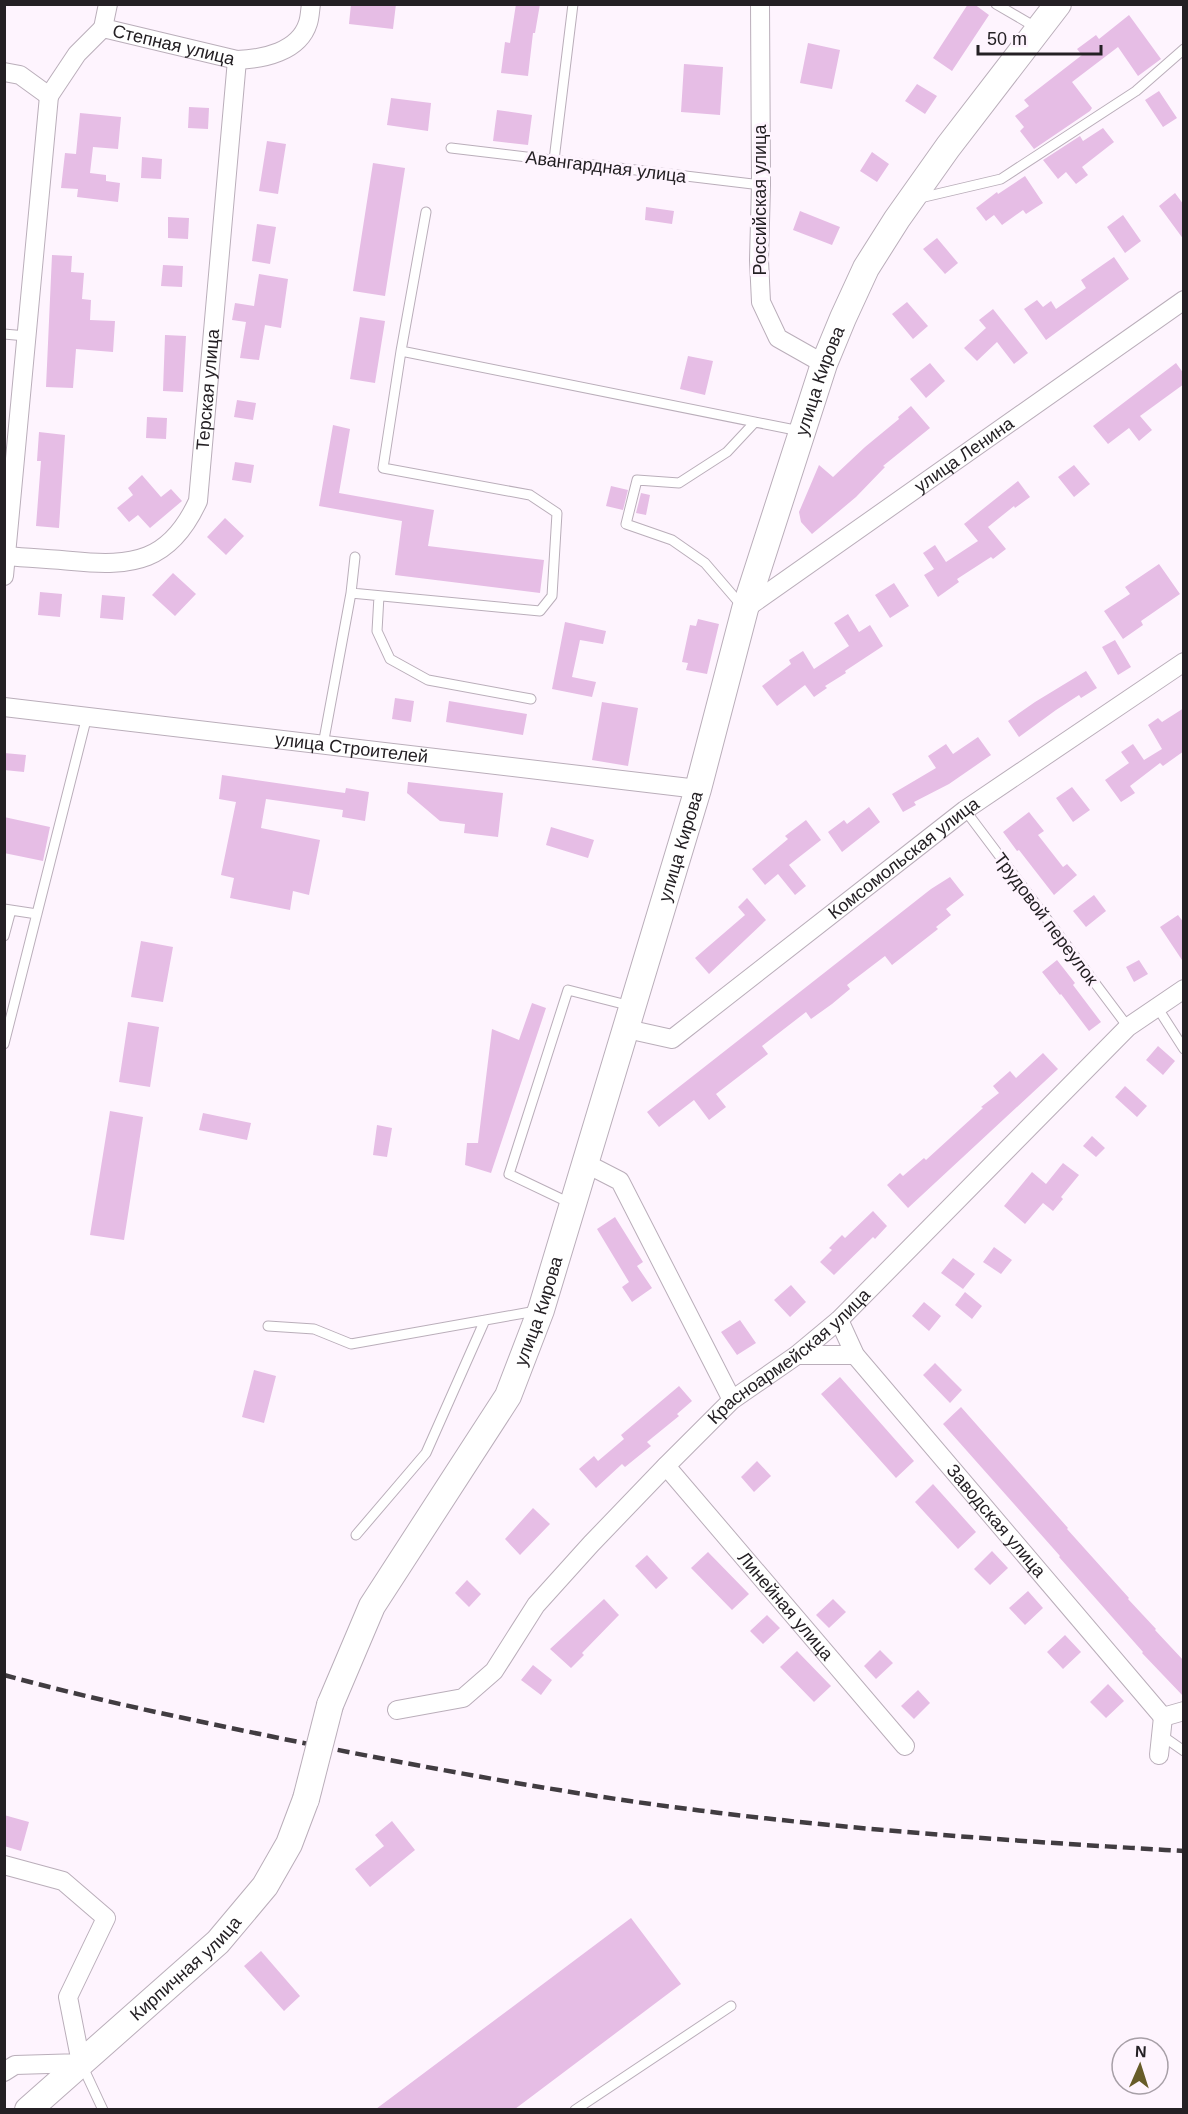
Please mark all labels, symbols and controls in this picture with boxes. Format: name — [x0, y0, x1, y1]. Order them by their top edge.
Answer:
scale bar — [978, 18, 1101, 56]
street label: Степная улица — [111, 21, 238, 69]
text: 50 m — [987, 29, 1027, 49]
street label: Российская улица — [750, 124, 770, 275]
street label: Авангардная улица — [524, 147, 688, 187]
street label: улица Кирова — [792, 322, 849, 438]
street label: Терская улица — [193, 327, 223, 451]
street label: улица Ленина — [911, 413, 1018, 496]
street label: улица Строителей — [274, 729, 429, 767]
street label: улица Кирова — [655, 788, 707, 904]
street label: Комсомольская улица — [824, 793, 984, 923]
street label: Трудовой переулок — [990, 849, 1102, 989]
street label: улица Кирова — [510, 1253, 567, 1369]
street label: Красноармейская улица — [704, 1284, 875, 1428]
street label: Заводская улица — [942, 1460, 1050, 1582]
street label: Линейная улица — [734, 1548, 838, 1665]
street label: Кирпичная улица — [126, 1912, 246, 2025]
north arrow — [1110, 2036, 1170, 2096]
text: N — [1135, 2043, 1147, 2060]

